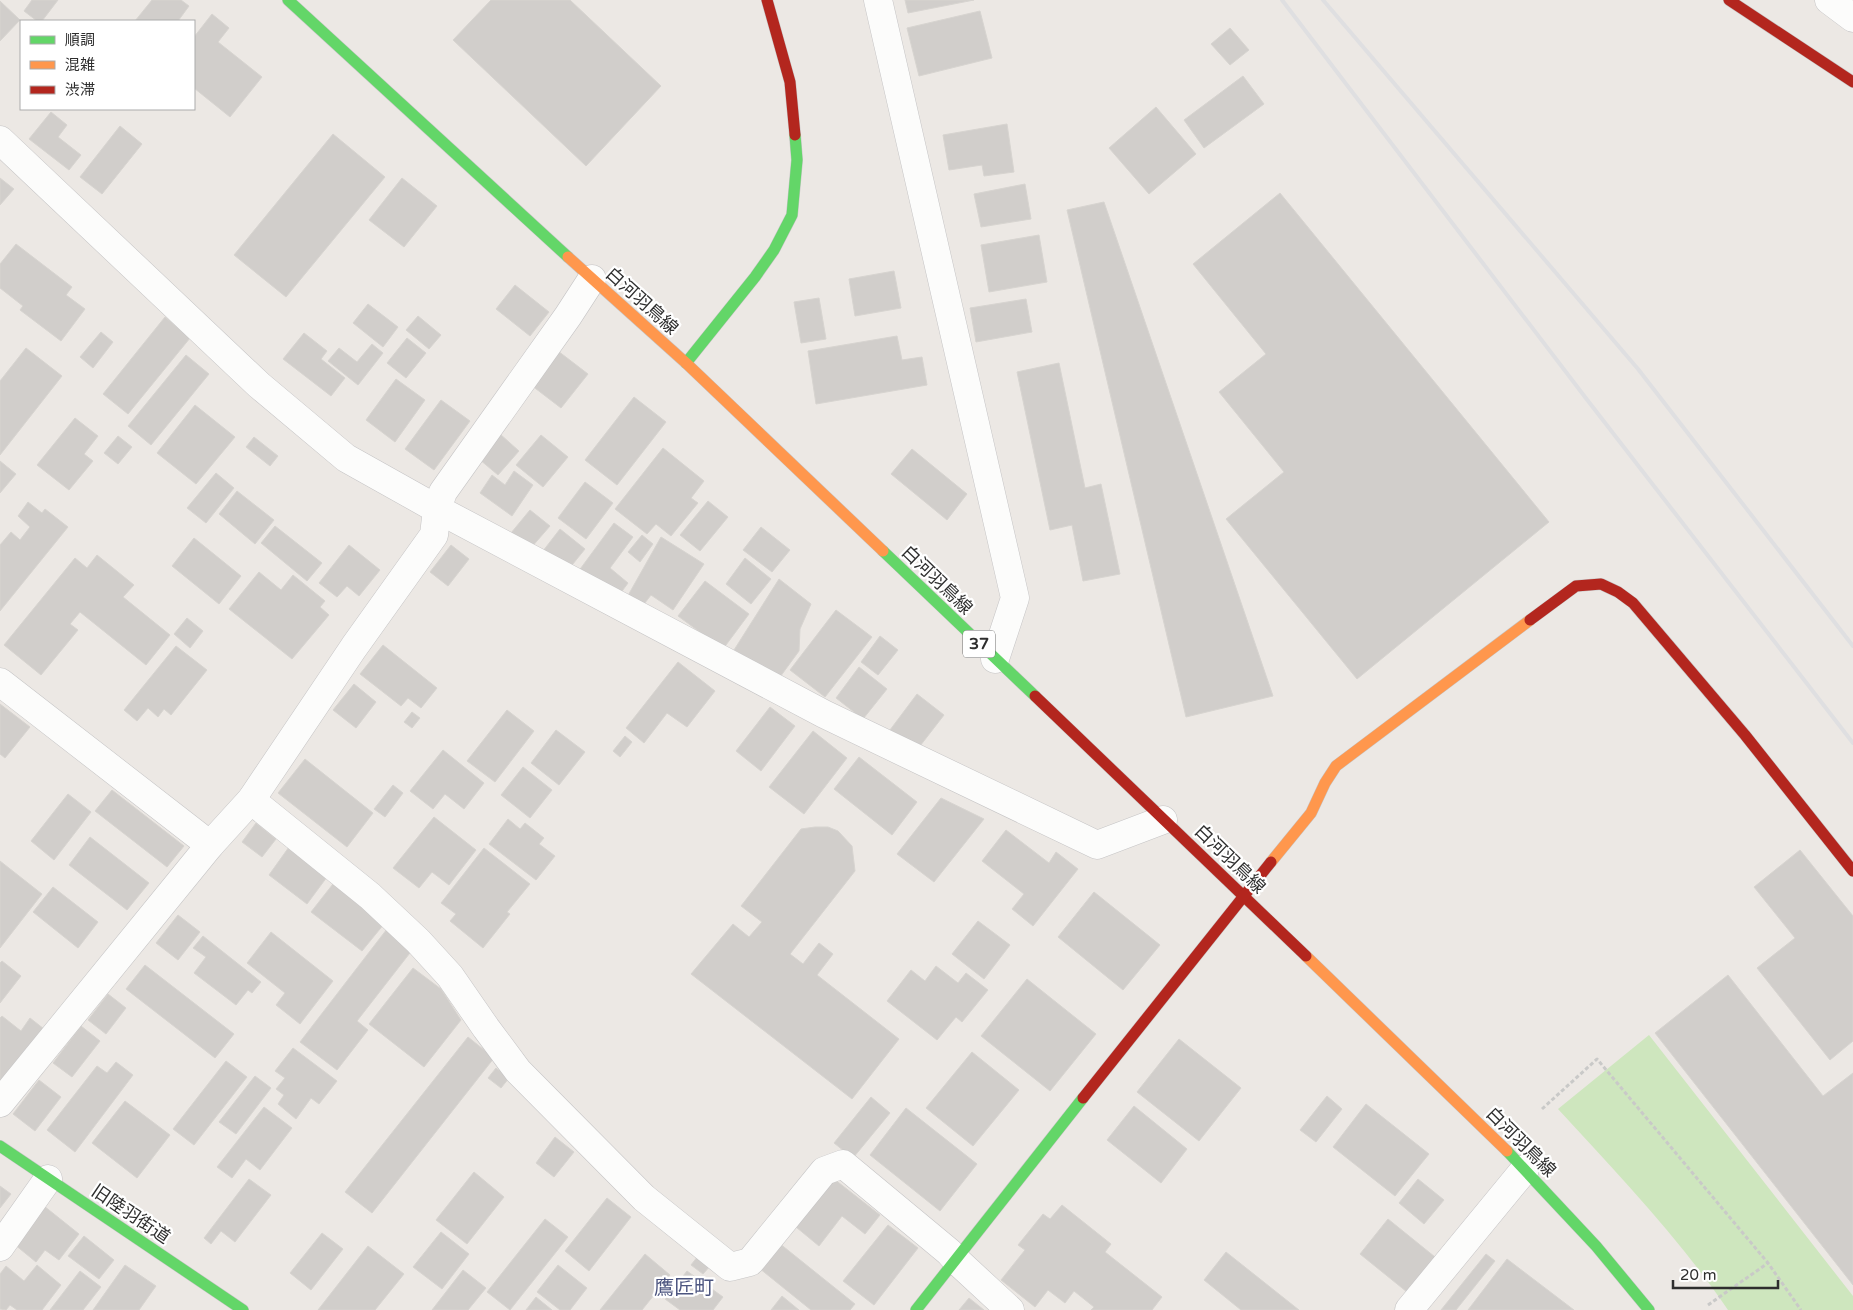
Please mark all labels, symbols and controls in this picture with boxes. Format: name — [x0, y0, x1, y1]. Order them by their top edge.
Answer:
legend — [20, 20, 195, 110]
text: 順調 — [65, 31, 95, 49]
text: 混雑 — [65, 56, 95, 74]
text: 渋滞 — [65, 81, 95, 99]
street label: 白河羽鳥線 — [601, 263, 683, 339]
street label: 白河羽鳥線 — [897, 541, 977, 619]
road number: 37 — [963, 630, 995, 658]
street label: 白河羽鳥線 — [1190, 820, 1270, 898]
street label: 白河羽鳥線 — [1481, 1102, 1561, 1182]
street label: 旧陸羽街道 — [88, 1180, 174, 1248]
scale bar — [1673, 1258, 1778, 1290]
text: 20 m — [1680, 1266, 1717, 1284]
district label: 鷹匠町 — [654, 1276, 714, 1300]

